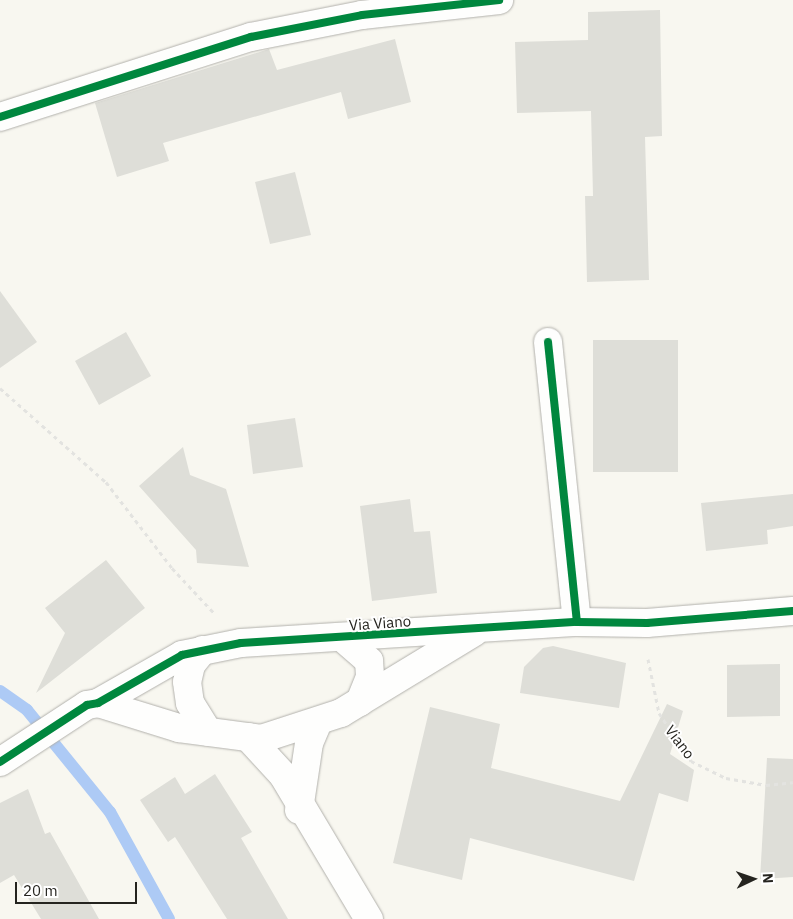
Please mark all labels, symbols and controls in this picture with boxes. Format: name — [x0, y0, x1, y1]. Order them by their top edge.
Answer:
street label: Via Viano — [348, 612, 412, 634]
street label: Viano — [661, 721, 699, 763]
north arrow — [728, 854, 778, 904]
scale bar — [18, 872, 140, 904]
text: N — [759, 873, 777, 884]
text: 20 m — [23, 881, 58, 900]

